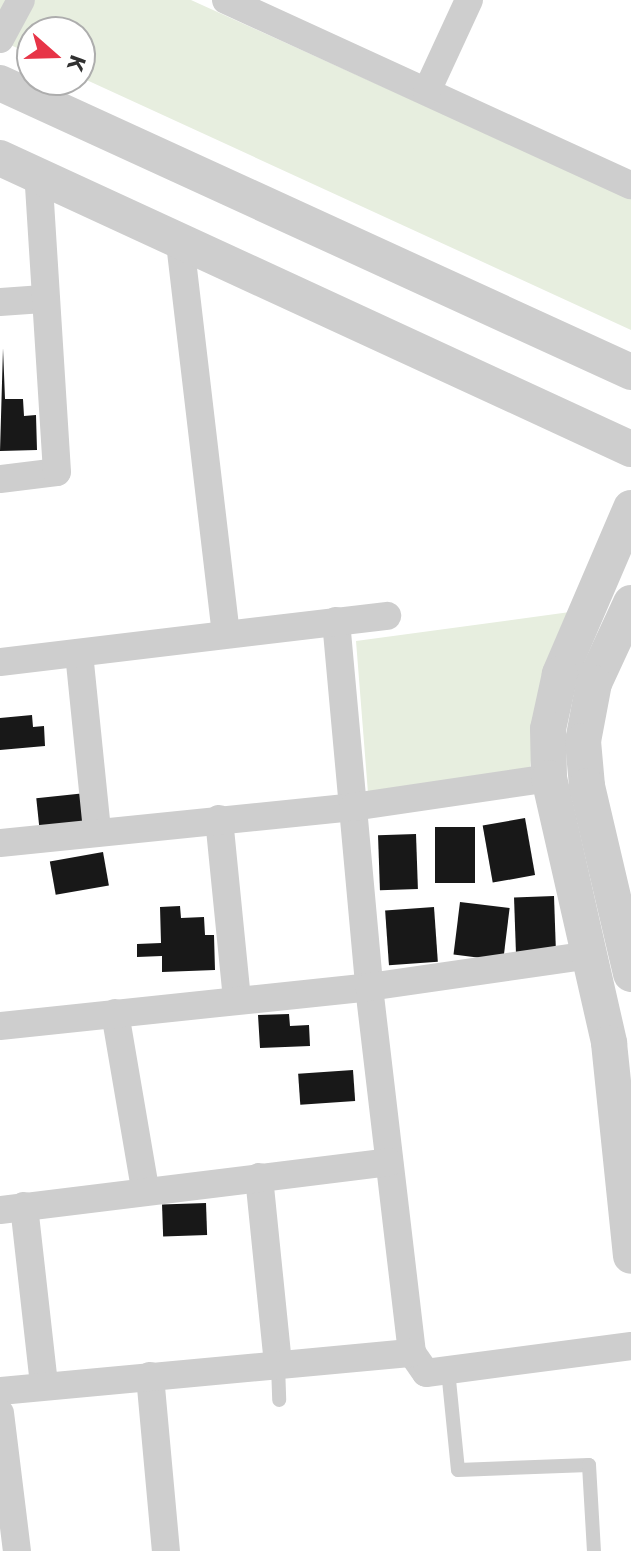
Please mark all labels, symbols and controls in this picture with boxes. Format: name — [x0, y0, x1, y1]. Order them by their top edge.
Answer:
north arrow — [16, 16, 96, 96]
text: K — [62, 52, 92, 76]

